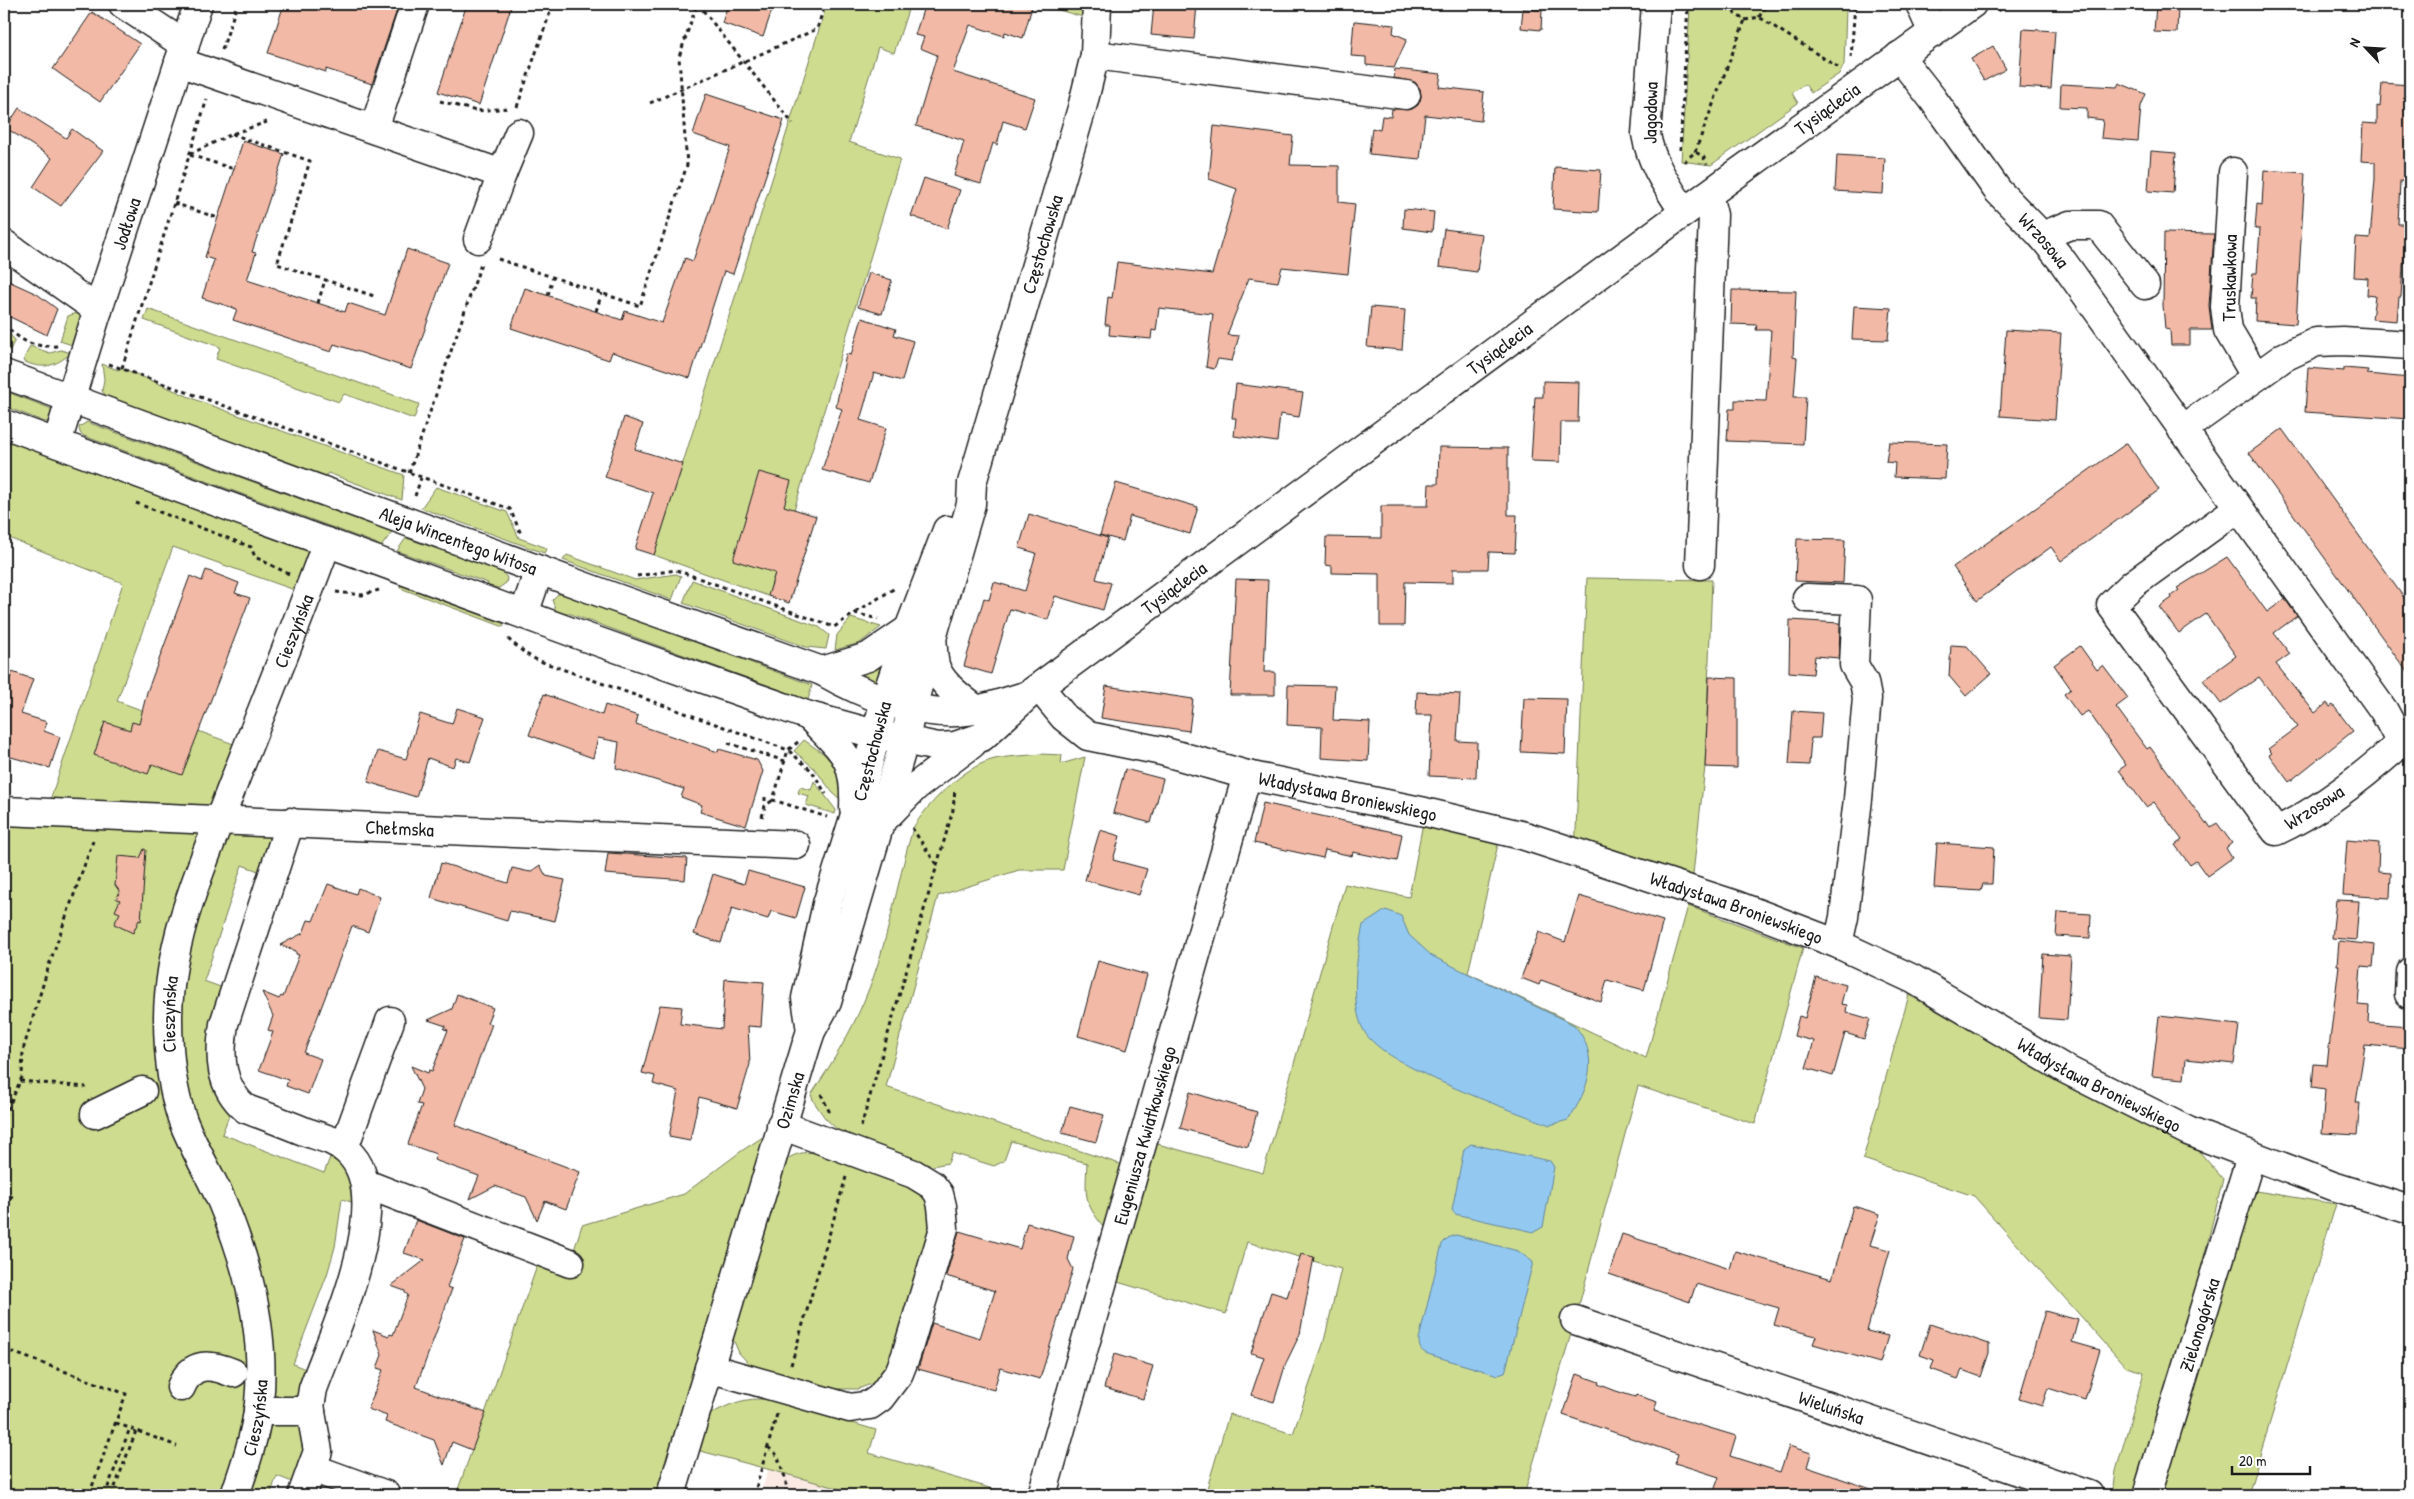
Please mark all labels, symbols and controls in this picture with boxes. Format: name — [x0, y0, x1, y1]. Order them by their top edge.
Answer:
north arrow — [2342, 22, 2392, 72]
text: N — [2344, 34, 2364, 50]
street label: Tysiąclecia — [1789, 76, 1866, 141]
street label: Jagodowa — [1636, 81, 1664, 144]
street label: Częstochowska — [1015, 191, 1069, 297]
street label: Jodłowa — [106, 194, 147, 253]
street label: Wrzosowa — [2013, 207, 2076, 273]
street label: Truskawkowa — [2215, 234, 2243, 322]
street label: Tysiąclecia — [1461, 315, 1538, 381]
street label: Aleja Wincentego Witosa — [376, 500, 541, 581]
street label: Tysiąclecia — [1136, 555, 1212, 620]
street label: Cieszyńska — [267, 590, 320, 672]
street label: Częstochowska — [846, 698, 897, 804]
street label: Władysława Broniewskiego — [1256, 765, 1440, 827]
street label: Wrzosowa — [2279, 778, 2349, 836]
street label: Chełmska — [365, 814, 435, 842]
street label: Władysława Broniewskiego — [1647, 865, 1827, 950]
street label: Cieszyńska — [155, 974, 184, 1054]
street label: Władysława Broniewskiego — [2013, 1031, 2186, 1139]
street label: Eugeniusza Kwiatkowskiego — [1107, 1043, 1182, 1228]
street label: Ozimska — [769, 1068, 811, 1132]
street label: Zielonogórska — [2173, 1274, 2226, 1375]
street label: Cieszyńska — [235, 1379, 274, 1459]
street label: Wieluńska — [1795, 1384, 1868, 1431]
scale bar — [2232, 1444, 2309, 1476]
text: 20 m — [2239, 1450, 2266, 1471]

